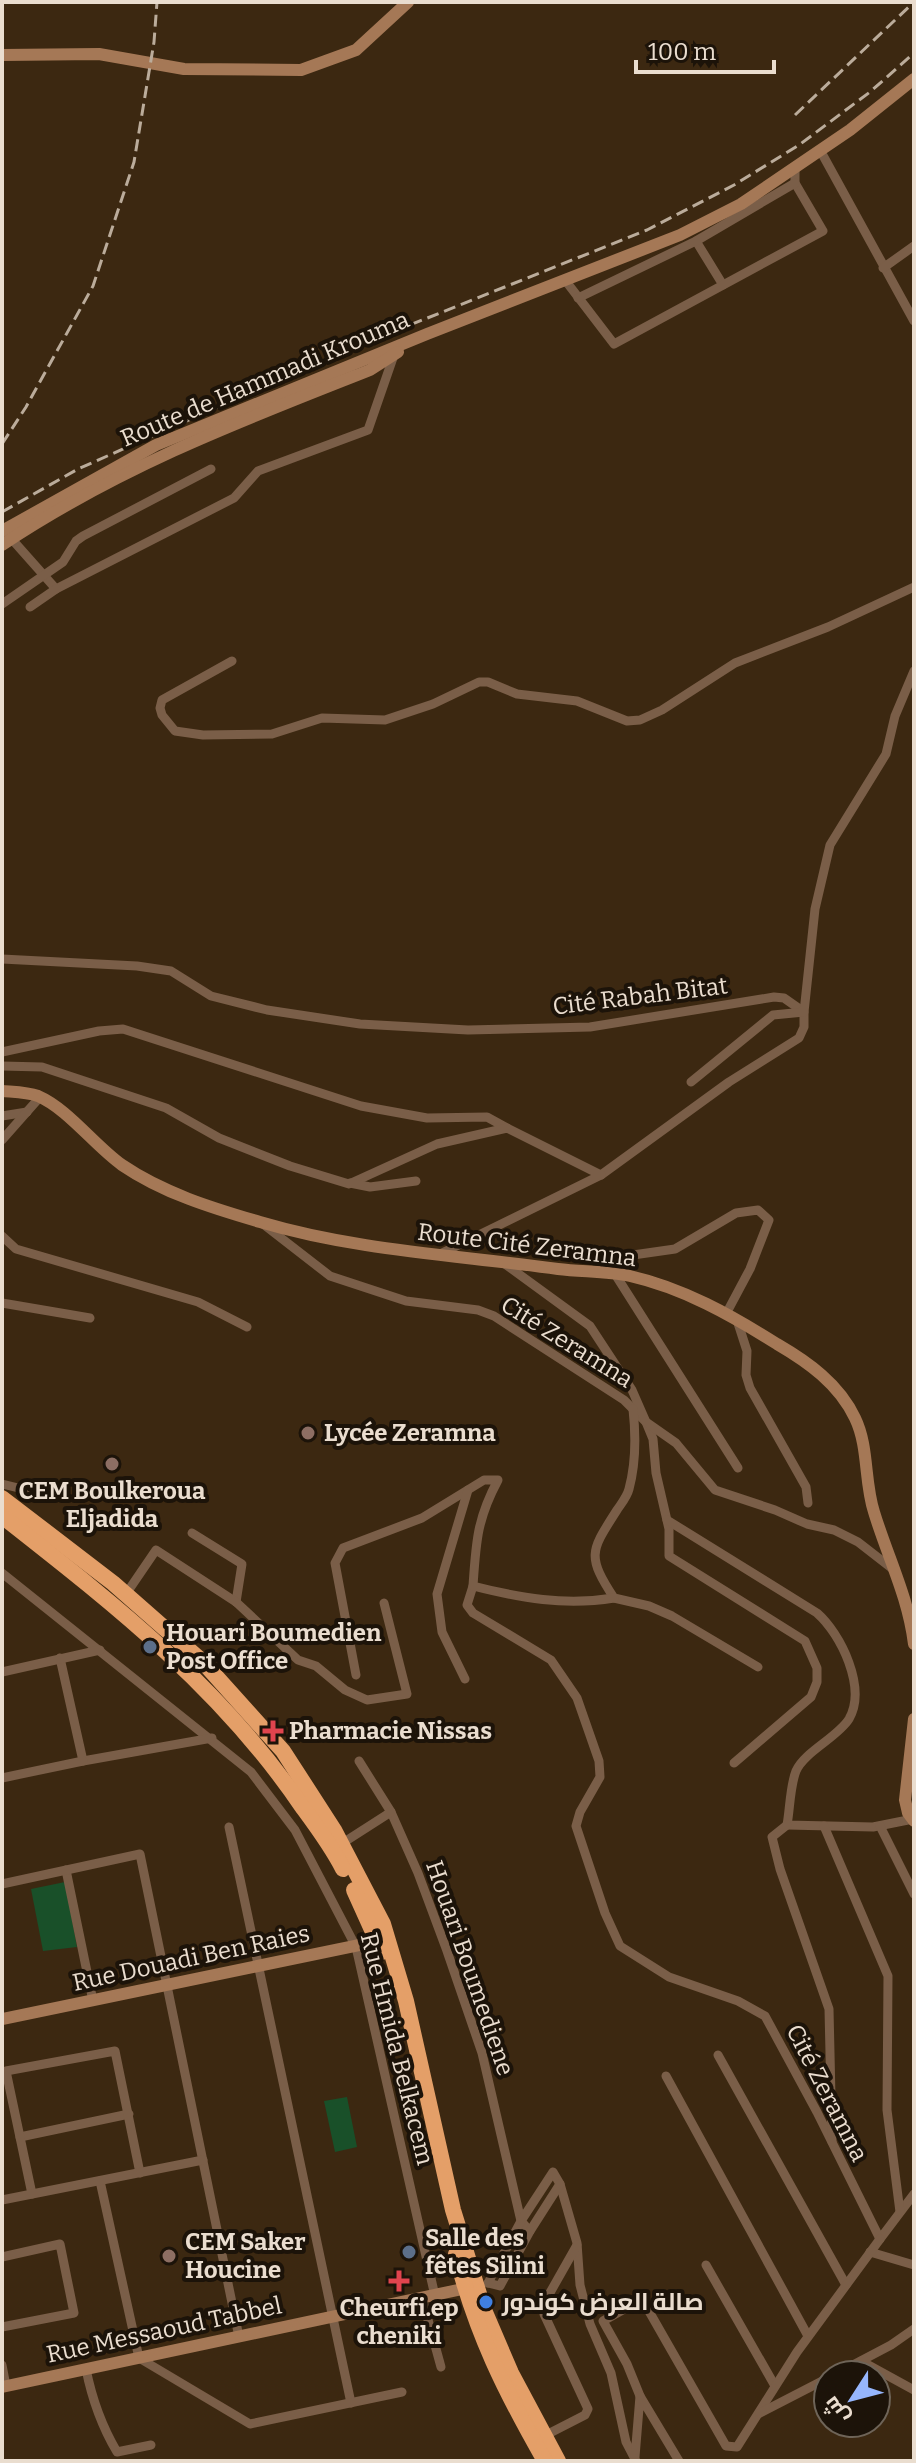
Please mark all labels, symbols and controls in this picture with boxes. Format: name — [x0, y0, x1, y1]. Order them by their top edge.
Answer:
scale bar — [636, 24, 774, 74]
text: 100 m — [648, 38, 716, 66]
street label: Route de Hammadi Krouma — [117, 305, 413, 453]
street label: Cité Rabah Bitat — [551, 971, 729, 1021]
street label: Route Cité Zeramna — [416, 1218, 638, 1272]
street label: Cité Zeramna — [496, 1290, 638, 1394]
place label: Lycée Zeramna — [324, 1419, 496, 1447]
marker: Lycée Zeramna — [299, 1424, 317, 1442]
marker: CEM Boulkeroua Eljadida — [103, 1455, 121, 1473]
place label: CEM Boulkeroua Eljadida — [19, 1477, 206, 1533]
place label: Houari Boumedien Post Office — [166, 1619, 382, 1675]
marker: Houari Boumedien Post Office — [141, 1638, 159, 1656]
place label: Pharmacie Nissas — [289, 1717, 492, 1745]
marker: Pharmacie Nissas — [264, 1722, 282, 1740]
street label: Houari Boumediene — [420, 1857, 520, 2079]
street label: Rue Douadi Ben Raies — [70, 1919, 312, 1997]
street label: Rue Hmida Belkacem — [355, 1930, 439, 2168]
street label: Cité Zeramna — [780, 2020, 874, 2166]
place label: Salle des fêtes Silini — [425, 2224, 545, 2280]
place label: CEM Saker Houcine — [185, 2228, 306, 2284]
marker: Salle des fêtes Silini — [400, 2243, 418, 2261]
marker: CEM Saker Houcine — [160, 2247, 178, 2265]
marker: Cheurfi.ep cheniki — [390, 2272, 408, 2290]
place label: صالة العرض كوندور — [501, 2288, 704, 2316]
street label: Rue Messaoud Tabbel — [44, 2291, 284, 2369]
marker: صالة العرض كوندور — [477, 2293, 495, 2311]
place label: Cheurfi.ep cheniki — [340, 2294, 458, 2350]
north arrow — [812, 2359, 892, 2439]
text: ش — [817, 2391, 855, 2430]

